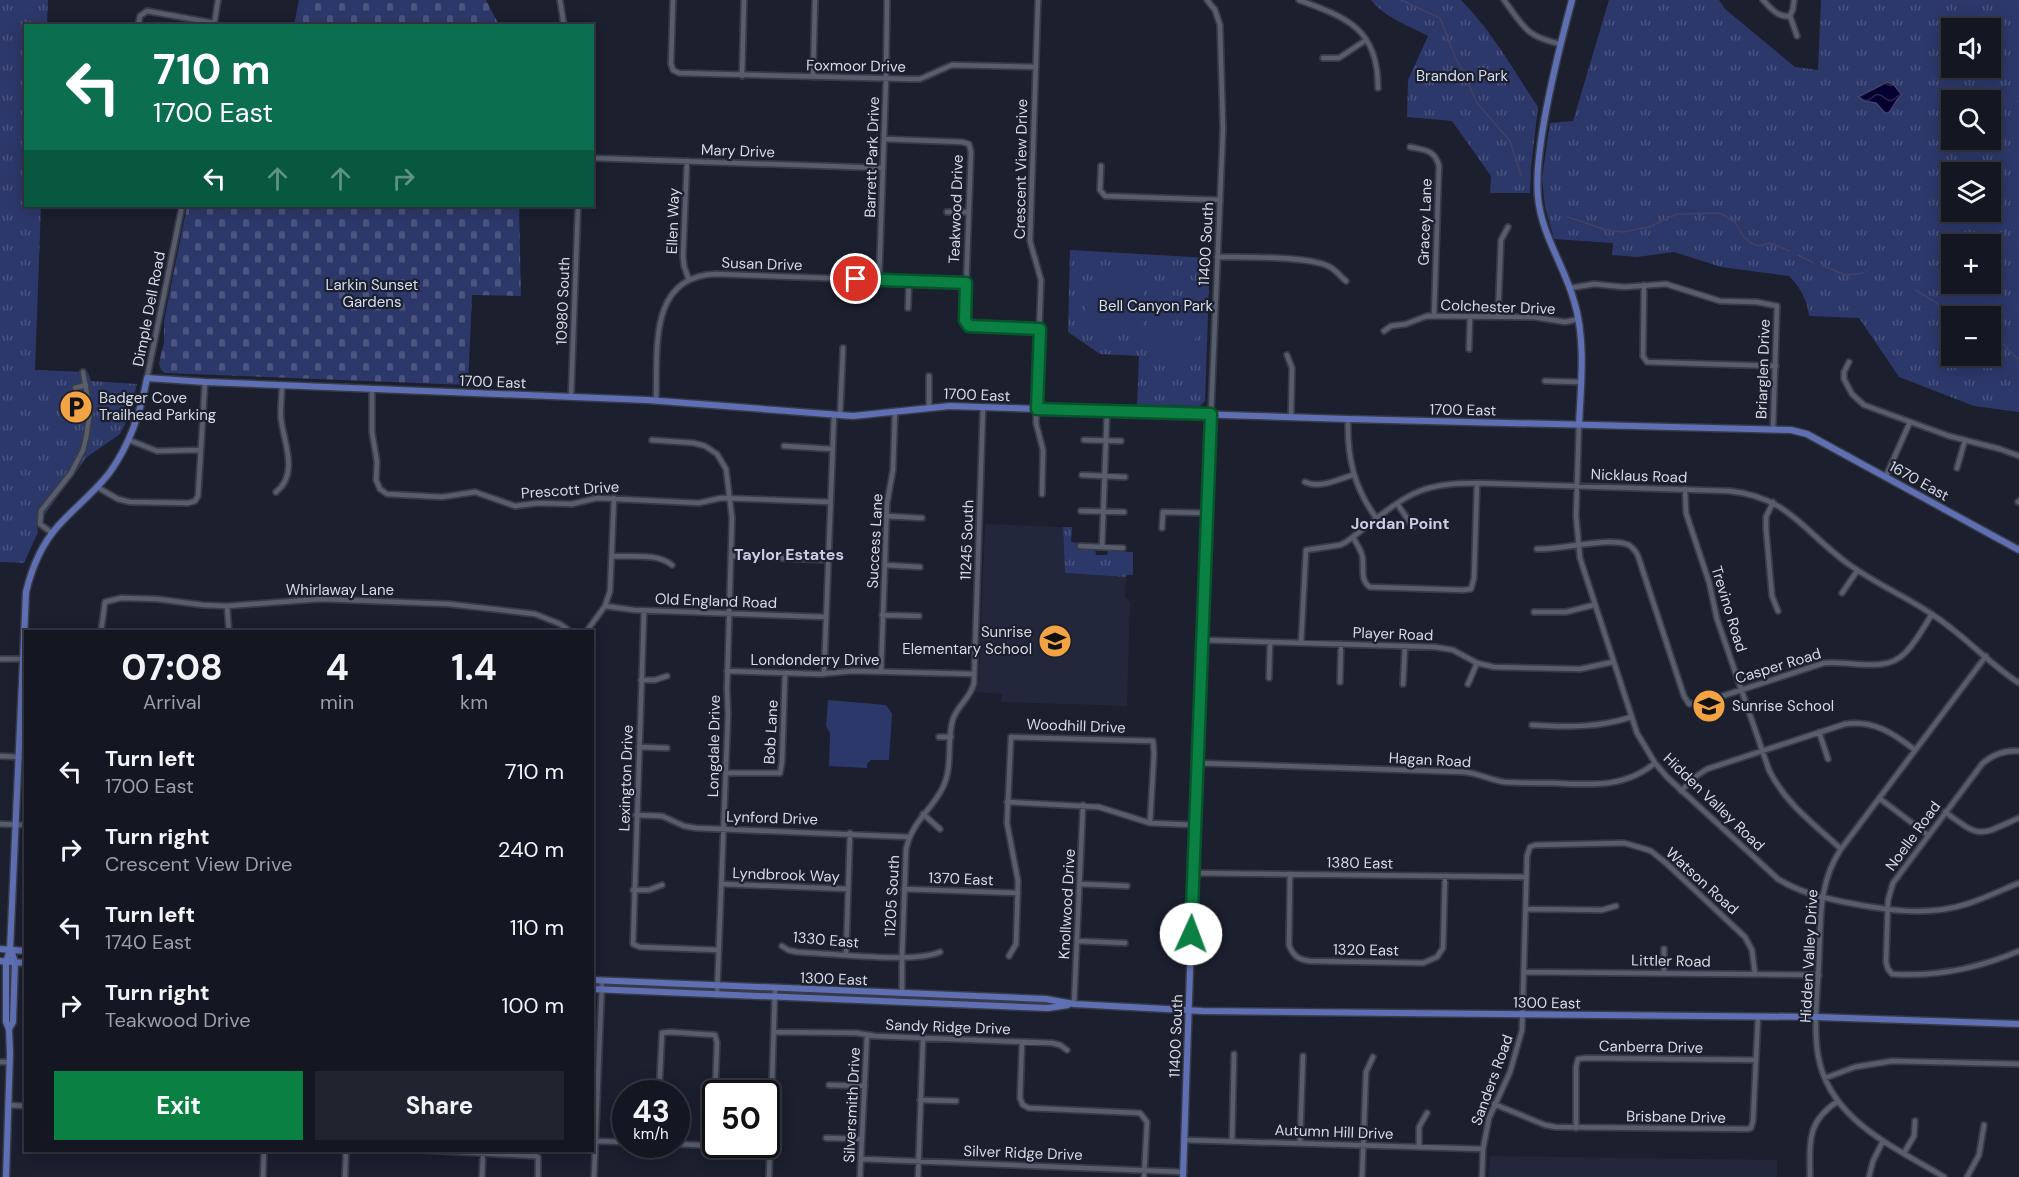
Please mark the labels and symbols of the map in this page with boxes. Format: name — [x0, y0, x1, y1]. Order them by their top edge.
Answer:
street label: Foxmoor Drive — [806, 55, 906, 77]
park label: Brandon Park — [1416, 66, 1508, 86]
street label: Barrett Park Drive — [860, 96, 884, 218]
street label: Crescent View Drive — [1010, 99, 1032, 239]
street label: Mary Drive — [701, 140, 775, 162]
street label: Teakwood Drive — [944, 154, 968, 264]
street label: Gracey Lane — [1413, 178, 1437, 266]
street label: Ellen Way — [662, 187, 684, 255]
street label: 11400 South — [1194, 202, 1218, 286]
street label: Dimple Dell Road — [128, 250, 170, 368]
street label: Susan Drive — [721, 253, 803, 275]
pin — [830, 253, 881, 304]
street label: 10980 South — [551, 257, 575, 345]
park label: Larkin Sunset Gardens — [326, 275, 419, 312]
street label: Colchester Drive — [1440, 295, 1556, 319]
park label: Bell Canyon Park — [1099, 296, 1214, 316]
street label: Briarglen Drive — [1751, 319, 1775, 419]
street label: 1700 East — [459, 371, 527, 393]
street label: 1700 East — [943, 384, 1011, 406]
place label: Badger Cove Trailhead Parking — [99, 388, 216, 425]
parking icon: Badger Cove Trailhead Parking — [58, 389, 94, 425]
street label: 1700 East — [1429, 399, 1497, 421]
street label: 1670 East — [1886, 456, 1953, 506]
street label: Nicklaus Road — [1590, 464, 1688, 488]
street label: Prescott Drive — [520, 477, 620, 503]
street label: Success Lane — [863, 493, 887, 589]
street label: 11245 South — [956, 499, 978, 581]
district label: Jordan Point — [1351, 513, 1449, 534]
district label: Taylor Estates — [734, 544, 844, 565]
street label: Trevino Road — [1706, 564, 1752, 654]
street label: Whirlaway Lane — [286, 580, 394, 600]
street label: Old England Road — [655, 589, 777, 613]
place label: Sunrise Elementary School — [902, 622, 1032, 659]
school or university icon: Sunrise Elementary School — [1037, 623, 1073, 659]
street label: Player Road — [1352, 623, 1434, 645]
street label: Casper Road — [1733, 643, 1823, 689]
street label: Londonderry Drive — [751, 650, 879, 670]
school or university icon: Sunrise School — [1691, 688, 1727, 724]
street label: Longdale Drive — [703, 695, 725, 797]
place label: Sunrise School — [1732, 696, 1834, 716]
street label: Bob Lane — [759, 699, 783, 765]
street label: Woodhill Drive — [1026, 714, 1126, 738]
street label: Lexington Drive — [614, 724, 638, 832]
street label: Hagan Road — [1388, 748, 1472, 772]
street label: Hidden Valley Road — [1659, 749, 1769, 855]
street label: Noelle Road — [1881, 797, 1945, 875]
street label: Lynford Drive — [726, 806, 818, 830]
street label: Watson Road — [1661, 843, 1743, 919]
street label: Knollwood Drive — [1054, 848, 1080, 960]
street label: 1380 East — [1327, 852, 1394, 874]
street label: 11205 South — [880, 855, 904, 937]
street label: Lyndbrook Way — [732, 863, 841, 887]
street label: 1370 East — [928, 868, 994, 890]
street label: Hidden Valley Drive — [1796, 889, 1822, 1023]
position arrow — [1159, 902, 1223, 966]
street label: 1330 East — [792, 927, 860, 953]
street label: 1320 East — [1333, 939, 1399, 961]
street label: Littler Road — [1631, 950, 1711, 972]
street label: 1300 East — [800, 968, 868, 990]
street label: 1300 East — [1513, 992, 1581, 1014]
street label: 11400 South — [1165, 994, 1187, 1078]
street label: Sandy Ridge Drive — [885, 1015, 1011, 1039]
street label: Sanders Road — [1466, 1032, 1518, 1128]
street label: Canberra Drive — [1599, 1036, 1703, 1058]
street label: Silversmith Drive — [839, 1047, 865, 1163]
speed limit sign: 50 — [702, 1080, 780, 1158]
street label: Brisbane Drive — [1626, 1106, 1726, 1128]
street label: Autumn Hill Drive — [1274, 1120, 1394, 1144]
street label: Silver Ridge Drive — [963, 1141, 1083, 1165]

